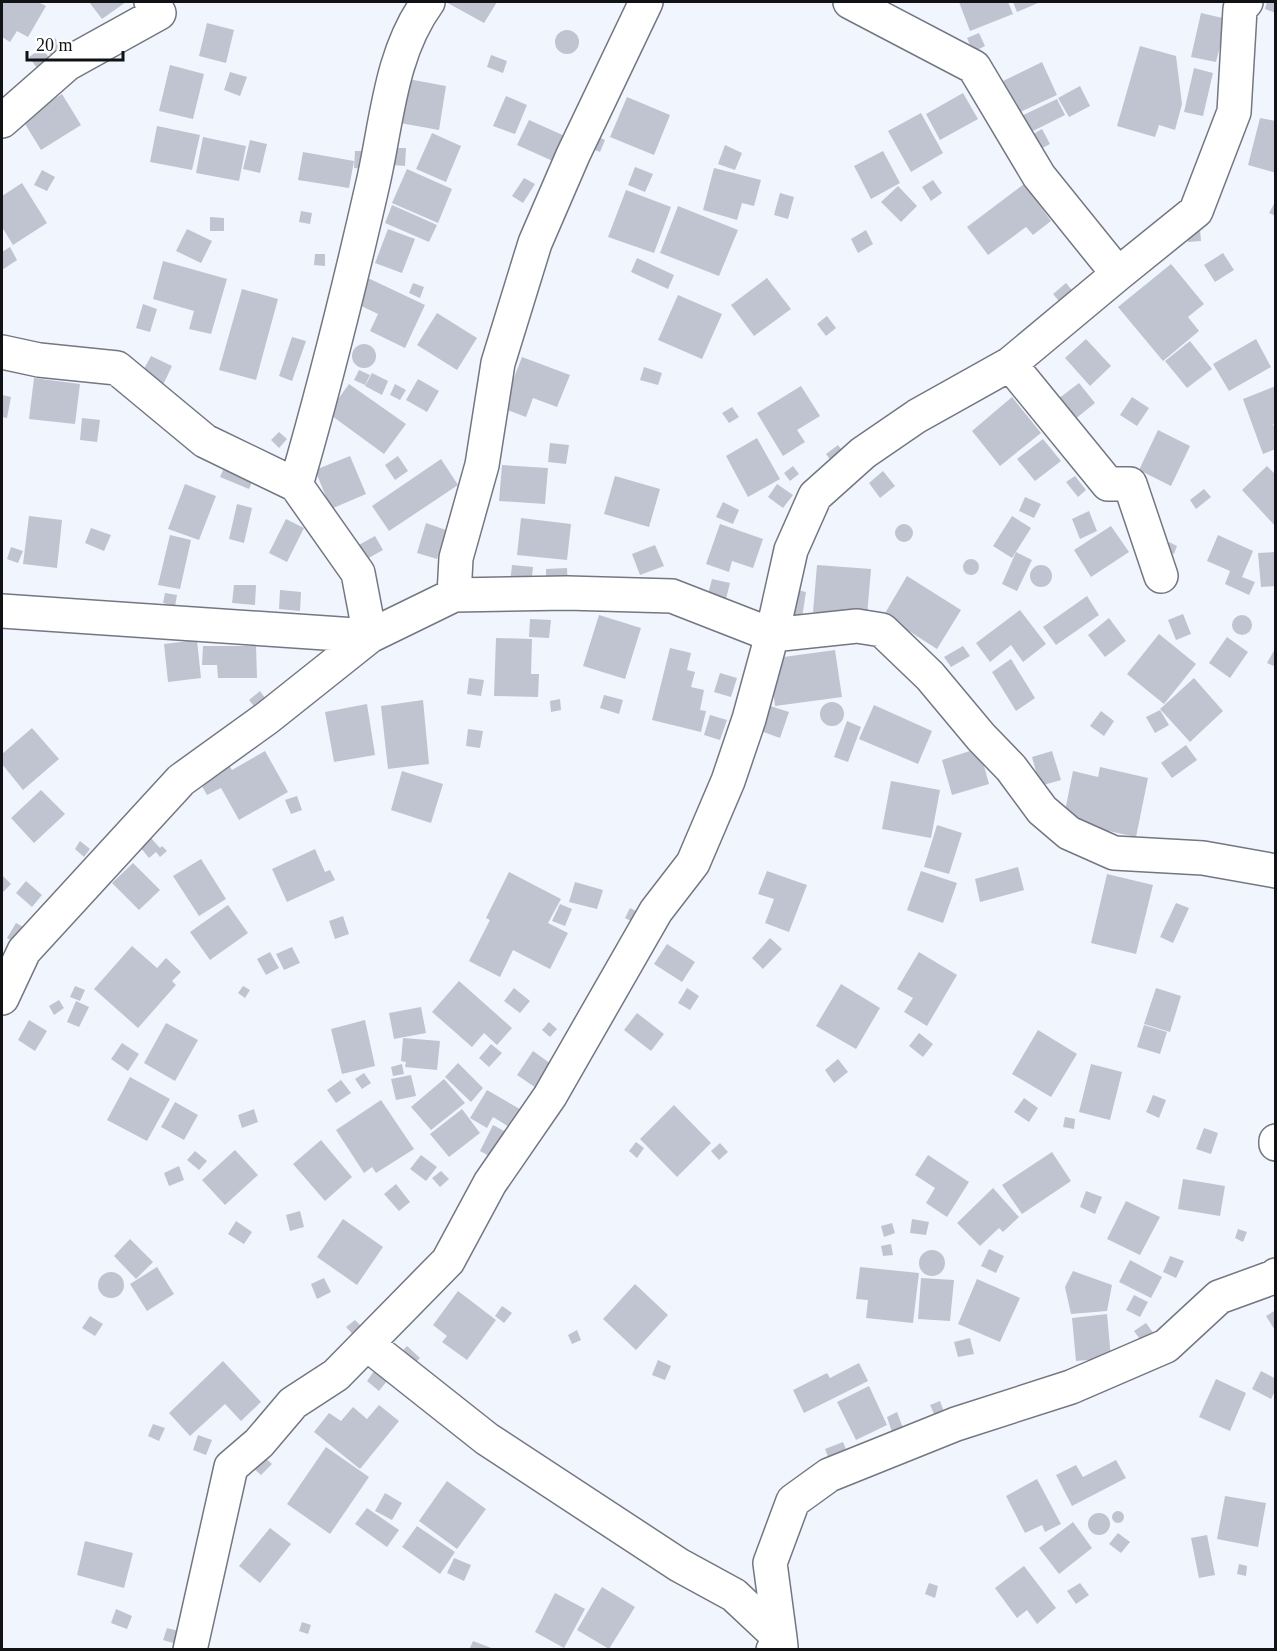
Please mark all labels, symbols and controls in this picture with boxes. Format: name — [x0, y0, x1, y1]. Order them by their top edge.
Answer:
scale bar — [27, 24, 123, 62]
text: 20 m — [36, 35, 73, 55]

